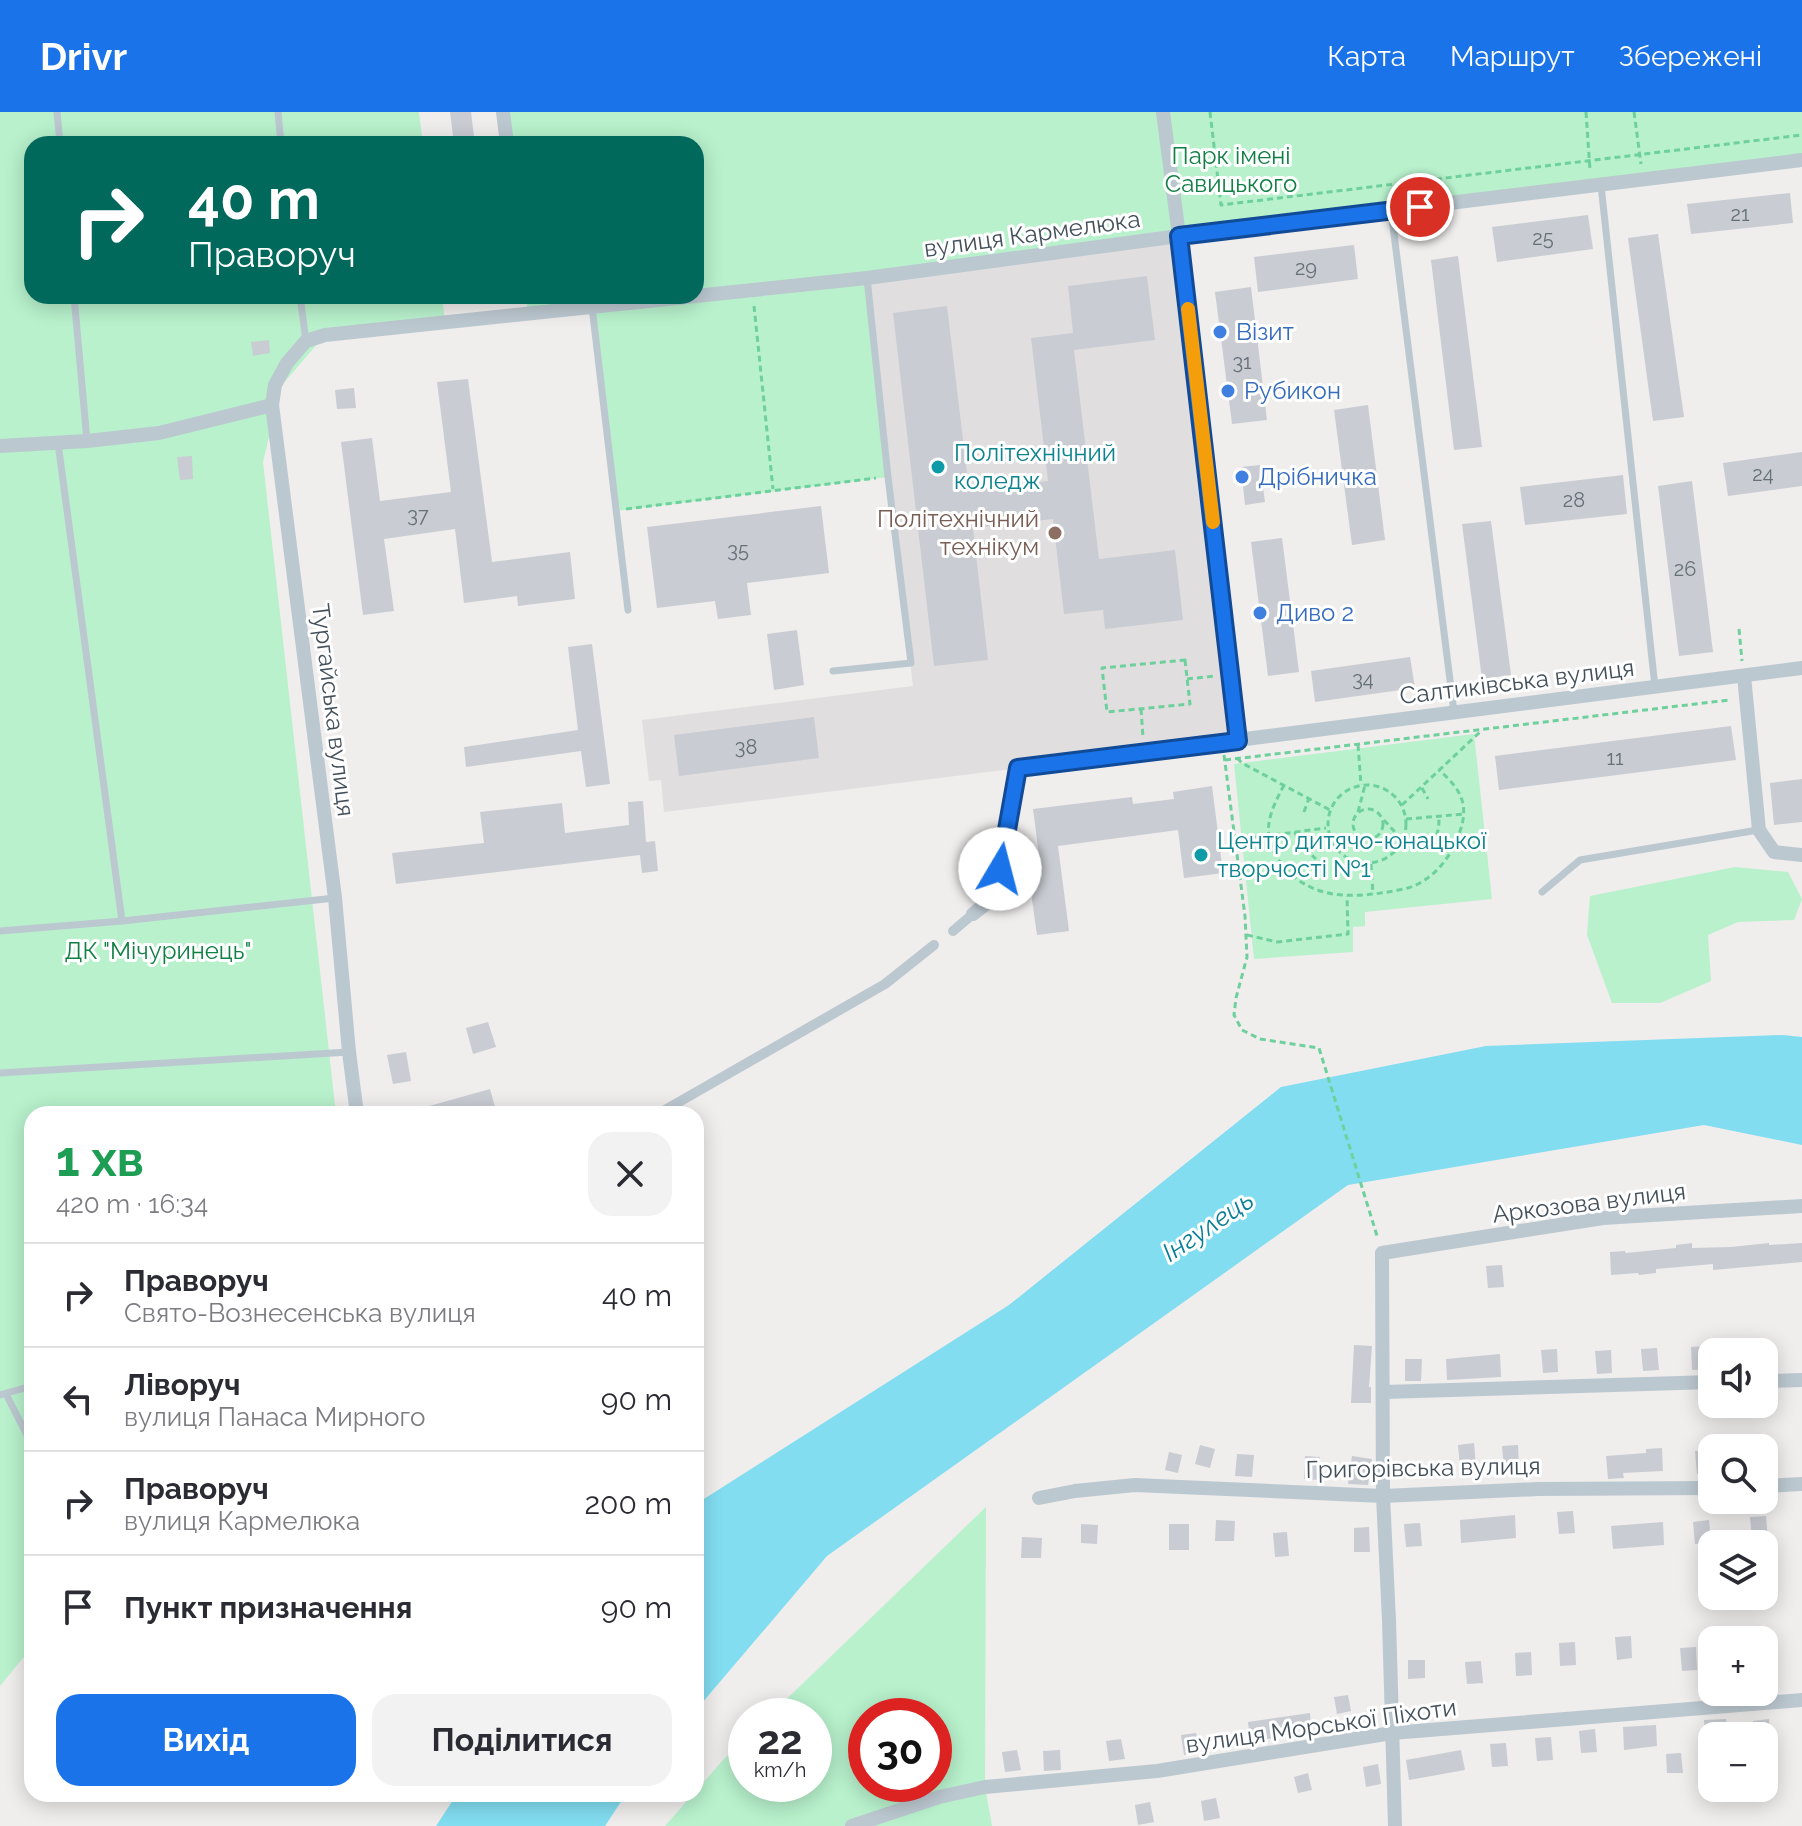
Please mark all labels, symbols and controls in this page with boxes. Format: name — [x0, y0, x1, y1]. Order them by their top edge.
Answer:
text: Drivr — [40, 34, 127, 79]
text: Карта — [1327, 40, 1406, 73]
text: Маршрут — [1450, 40, 1575, 73]
text: Збережені — [1619, 40, 1762, 73]
park label: Парк імені Савицького — [1165, 141, 1297, 198]
text: 40 m — [188, 166, 320, 232]
icon: right — [56, 168, 160, 272]
pin — [1386, 173, 1454, 241]
icon: arrive — [1398, 185, 1442, 229]
house number: 21 — [1731, 202, 1750, 226]
street label: вулиця Кармелюка — [922, 204, 1142, 263]
house number: 25 — [1532, 226, 1554, 250]
text: Праворуч — [188, 233, 356, 275]
house number: 29 — [1295, 256, 1317, 280]
place label: Візит — [1236, 317, 1295, 346]
marker: Візит — [1211, 323, 1229, 341]
house number: 31 — [1232, 350, 1252, 374]
place label: Рубикон — [1244, 376, 1341, 405]
marker: Рубикон — [1219, 382, 1237, 400]
place label: Політехнічний коледж — [954, 438, 1116, 495]
marker: Політехнічний коледж — [929, 458, 947, 476]
place label: Дрібничка — [1258, 462, 1377, 491]
house number: 24 — [1752, 462, 1774, 486]
marker: Дрібничка — [1233, 468, 1251, 486]
house number: 28 — [1563, 488, 1585, 512]
house number: 37 — [407, 503, 429, 527]
place label: Політехнічний технікум — [877, 504, 1039, 561]
marker: Політехнічний технікум — [1046, 524, 1064, 542]
house number: 35 — [727, 538, 749, 562]
house number: 26 — [1674, 557, 1696, 581]
place label: Диво 2 — [1276, 598, 1354, 627]
street label: Тургайська вулиця — [306, 602, 361, 818]
marker: Диво 2 — [1251, 604, 1269, 622]
street label: Салтиківська вулиця — [1398, 653, 1636, 710]
house number: 34 — [1352, 667, 1374, 691]
house number: 38 — [735, 735, 757, 759]
house number: 11 — [1606, 746, 1624, 770]
place label: Центр дитячо-юнацької творчості №1 — [1217, 826, 1487, 883]
position arrow — [958, 827, 1042, 911]
marker: Центр дитячо-юнацької творчості №1 — [1192, 846, 1210, 864]
park label: ДК "Мічуринець" — [65, 936, 251, 965]
text: 1 хв — [56, 1131, 144, 1187]
button: close — [588, 1132, 672, 1216]
street label: Аркозова вулиця — [1491, 1176, 1687, 1229]
water label: Інгулець — [1157, 1185, 1259, 1267]
text: 420 m · 16:34 — [56, 1189, 208, 1219]
text: Праворуч — [124, 1263, 269, 1298]
icon: right — [56, 1273, 100, 1317]
text: 40 m — [602, 1278, 672, 1313]
text: Свято-Вознесенська вулиця — [124, 1298, 476, 1328]
map controls — [1698, 1338, 1778, 1802]
button: sound — [1698, 1338, 1778, 1418]
text: Ліворуч — [124, 1367, 240, 1402]
icon: left — [56, 1377, 100, 1421]
text: 90 m — [601, 1382, 672, 1417]
text: вулиця Панаса Мирного — [124, 1402, 425, 1432]
button: search — [1698, 1434, 1778, 1514]
street label: Григорівська вулиця — [1305, 1451, 1541, 1484]
text: Праворуч — [124, 1471, 269, 1506]
icon: right — [56, 1481, 100, 1525]
text: 200 m — [584, 1486, 672, 1521]
text: вулиця Кармелюка — [124, 1506, 360, 1536]
button: layers — [1698, 1530, 1778, 1610]
icon: arrive — [56, 1585, 100, 1629]
text: Пункт призначення — [124, 1590, 412, 1625]
text: 90 m — [601, 1590, 672, 1625]
button: + — [1698, 1626, 1778, 1706]
street label: вулиця Морської Піхоти — [1184, 1692, 1458, 1759]
button: Вихід — [56, 1694, 356, 1786]
button: Поділитися — [372, 1694, 672, 1786]
speed limit sign: 30 — [848, 1698, 952, 1802]
text: 22 — [757, 1716, 803, 1763]
button: − — [1698, 1722, 1778, 1802]
text: km/h — [754, 1758, 806, 1782]

